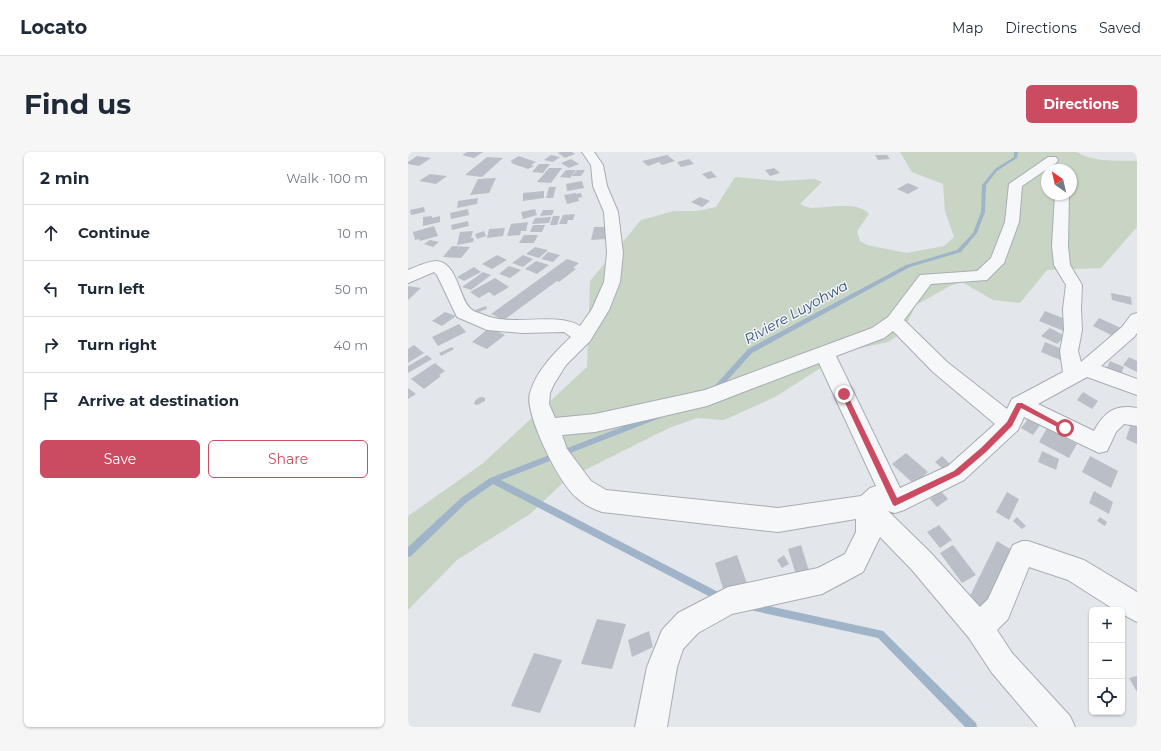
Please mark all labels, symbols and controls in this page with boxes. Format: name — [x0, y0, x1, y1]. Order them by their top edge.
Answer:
text: Locato — [20, 16, 87, 39]
text: Map — [952, 19, 983, 37]
text: Directions — [1005, 19, 1077, 37]
text: Saved — [1099, 19, 1141, 37]
button: Directions — [1026, 85, 1137, 123]
text: Find us — [24, 87, 131, 121]
north arrow — [1041, 164, 1077, 200]
text: 2 min — [40, 168, 90, 188]
text: Walk · 100 m — [286, 170, 368, 186]
icon: ahead — [40, 222, 62, 244]
text: Continue — [78, 223, 150, 242]
text: 10 m — [338, 225, 368, 241]
water label: Riviere Luyohwa — [741, 276, 851, 348]
icon: left — [40, 278, 62, 300]
text: Turn left — [78, 279, 145, 298]
text: 50 m — [335, 281, 368, 297]
icon: right — [40, 334, 62, 356]
text: Turn right — [78, 335, 157, 354]
text: 40 m — [334, 337, 368, 353]
route end — [835, 385, 853, 403]
icon: arrive — [40, 390, 62, 412]
text: Arrive at destination — [78, 391, 239, 410]
route start — [1056, 419, 1074, 437]
button: Save — [40, 440, 200, 478]
button: Share — [208, 440, 368, 478]
map controls — [1089, 607, 1125, 715]
button: + — [1089, 607, 1125, 643]
button: − — [1089, 643, 1125, 679]
button: locate — [1089, 679, 1125, 715]

